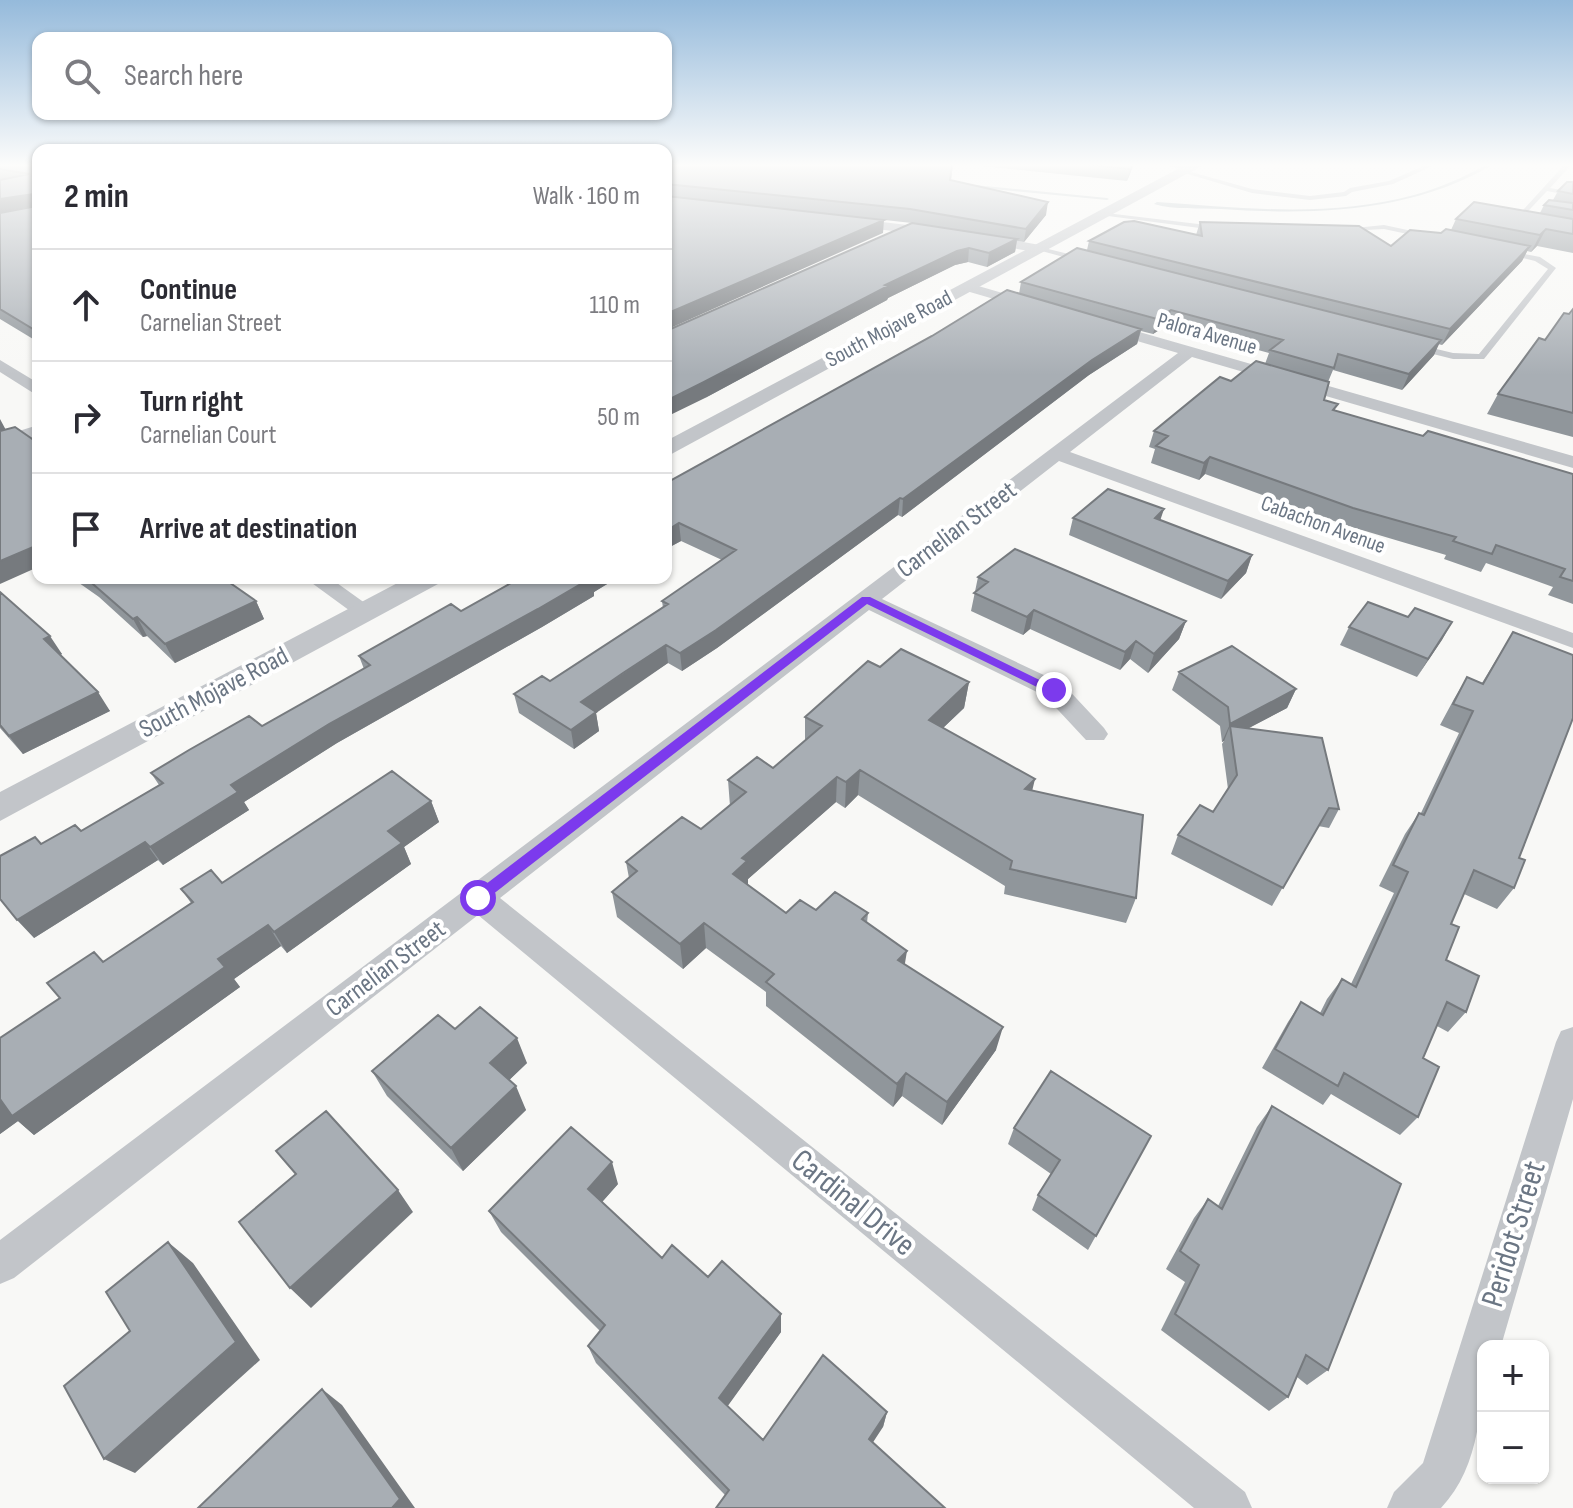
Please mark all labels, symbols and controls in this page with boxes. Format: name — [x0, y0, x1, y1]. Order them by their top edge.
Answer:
search box — [32, 32, 672, 120]
icon: search — [60, 54, 104, 98]
text: Search here — [124, 58, 243, 94]
text: 2 min — [64, 176, 129, 217]
text: Walk · 160 m — [533, 181, 640, 212]
text: Continue — [140, 272, 237, 308]
icon: ahead — [64, 283, 108, 327]
street label: South Mojave Road — [821, 284, 957, 374]
text: 110 m — [589, 290, 640, 321]
street label: Palora Avenue — [1154, 307, 1260, 361]
text: Carnelian Street — [140, 308, 282, 339]
text: Turn right — [140, 384, 243, 420]
icon: right — [64, 395, 108, 439]
text: 50 m — [597, 402, 640, 433]
text: Carnelian Court — [140, 420, 276, 451]
street label: Carnelian Street — [891, 475, 1023, 585]
street label: Cabachon Avenue — [1257, 490, 1389, 560]
icon: arrive — [64, 507, 108, 551]
text: Arrive at destination — [140, 511, 357, 547]
street label: South Mojave Road — [134, 641, 294, 745]
route end — [1036, 672, 1072, 708]
route start — [460, 880, 496, 916]
street label: Carnelian Street — [320, 914, 452, 1024]
street label: Cardinal Drive — [783, 1141, 923, 1265]
street label: Peridot Street — [1473, 1156, 1555, 1312]
map controls — [1477, 1340, 1549, 1484]
button: + — [1477, 1340, 1549, 1412]
button: − — [1477, 1412, 1549, 1484]

